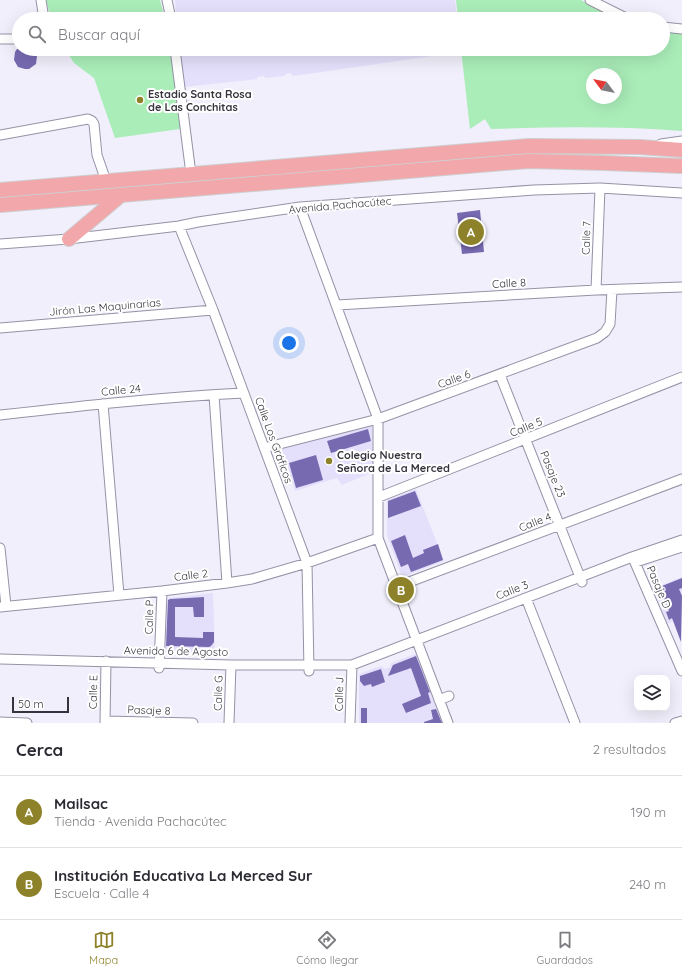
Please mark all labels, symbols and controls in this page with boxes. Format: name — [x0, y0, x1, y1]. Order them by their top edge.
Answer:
search box — [12, 12, 670, 56]
icon: search — [26, 23, 48, 45]
text: Buscar aquí — [58, 25, 140, 44]
north arrow — [586, 68, 622, 104]
place label: Estadio Santa Rosa de Las Conchitas — [148, 87, 252, 114]
marker: Estadio Santa Rosa de Las Conchitas — [135, 95, 145, 105]
street label: Avenida Pachacútec — [288, 194, 392, 216]
pin: A — [458, 217, 484, 247]
street label: Calle 7 — [578, 221, 594, 255]
street label: Calle 8 — [492, 275, 526, 291]
street label: Jirón Las Maquinarias — [49, 295, 161, 319]
your location — [279, 333, 299, 353]
street label: Calle 6 — [436, 367, 472, 391]
street label: Calle 24 — [101, 381, 142, 399]
street label: Calle Los Gráficos — [252, 395, 296, 485]
street label: Calle 5 — [508, 414, 544, 440]
place label: Colegio Nuestra Señora de La Merced — [337, 448, 450, 475]
street label: Pasaje 23 — [537, 449, 569, 500]
marker: Colegio Nuestra Señora de La Merced — [324, 456, 334, 466]
street label: Calle 4 — [517, 509, 553, 535]
street label: Pasaje D — [644, 563, 674, 611]
street label: Calle 2 — [173, 566, 209, 584]
pin: B — [388, 575, 414, 605]
street label: Calle 3 — [494, 577, 530, 603]
street label: Calle P — [141, 599, 157, 635]
street label: Avenida 6 de Agosto — [124, 643, 229, 659]
street label: Calle E — [86, 675, 100, 709]
street label: Calle G — [210, 675, 226, 711]
map controls — [634, 675, 670, 711]
button: layers — [634, 675, 670, 711]
street label: Calle J — [332, 677, 346, 711]
scale bar — [12, 695, 69, 714]
text: 50 m — [18, 697, 44, 711]
street label: Pasaje 8 — [127, 702, 171, 718]
text: Cerca — [16, 739, 63, 760]
text: 2 resultados — [593, 741, 666, 757]
text: Mailsac — [54, 794, 108, 813]
text: A — [25, 804, 33, 820]
text: 190 m — [631, 804, 666, 820]
text: Tienda · Avenida Pachacútec — [54, 813, 227, 829]
text: Institución Educativa La Merced Sur — [54, 866, 313, 885]
text: B — [25, 876, 33, 892]
text: 240 m — [629, 876, 666, 892]
text: Escuela · Calle 4 — [54, 885, 149, 901]
tab: Mapa — [89, 929, 118, 967]
tab: Cómo llegar — [296, 929, 359, 967]
tab: Guardados — [537, 929, 593, 967]

